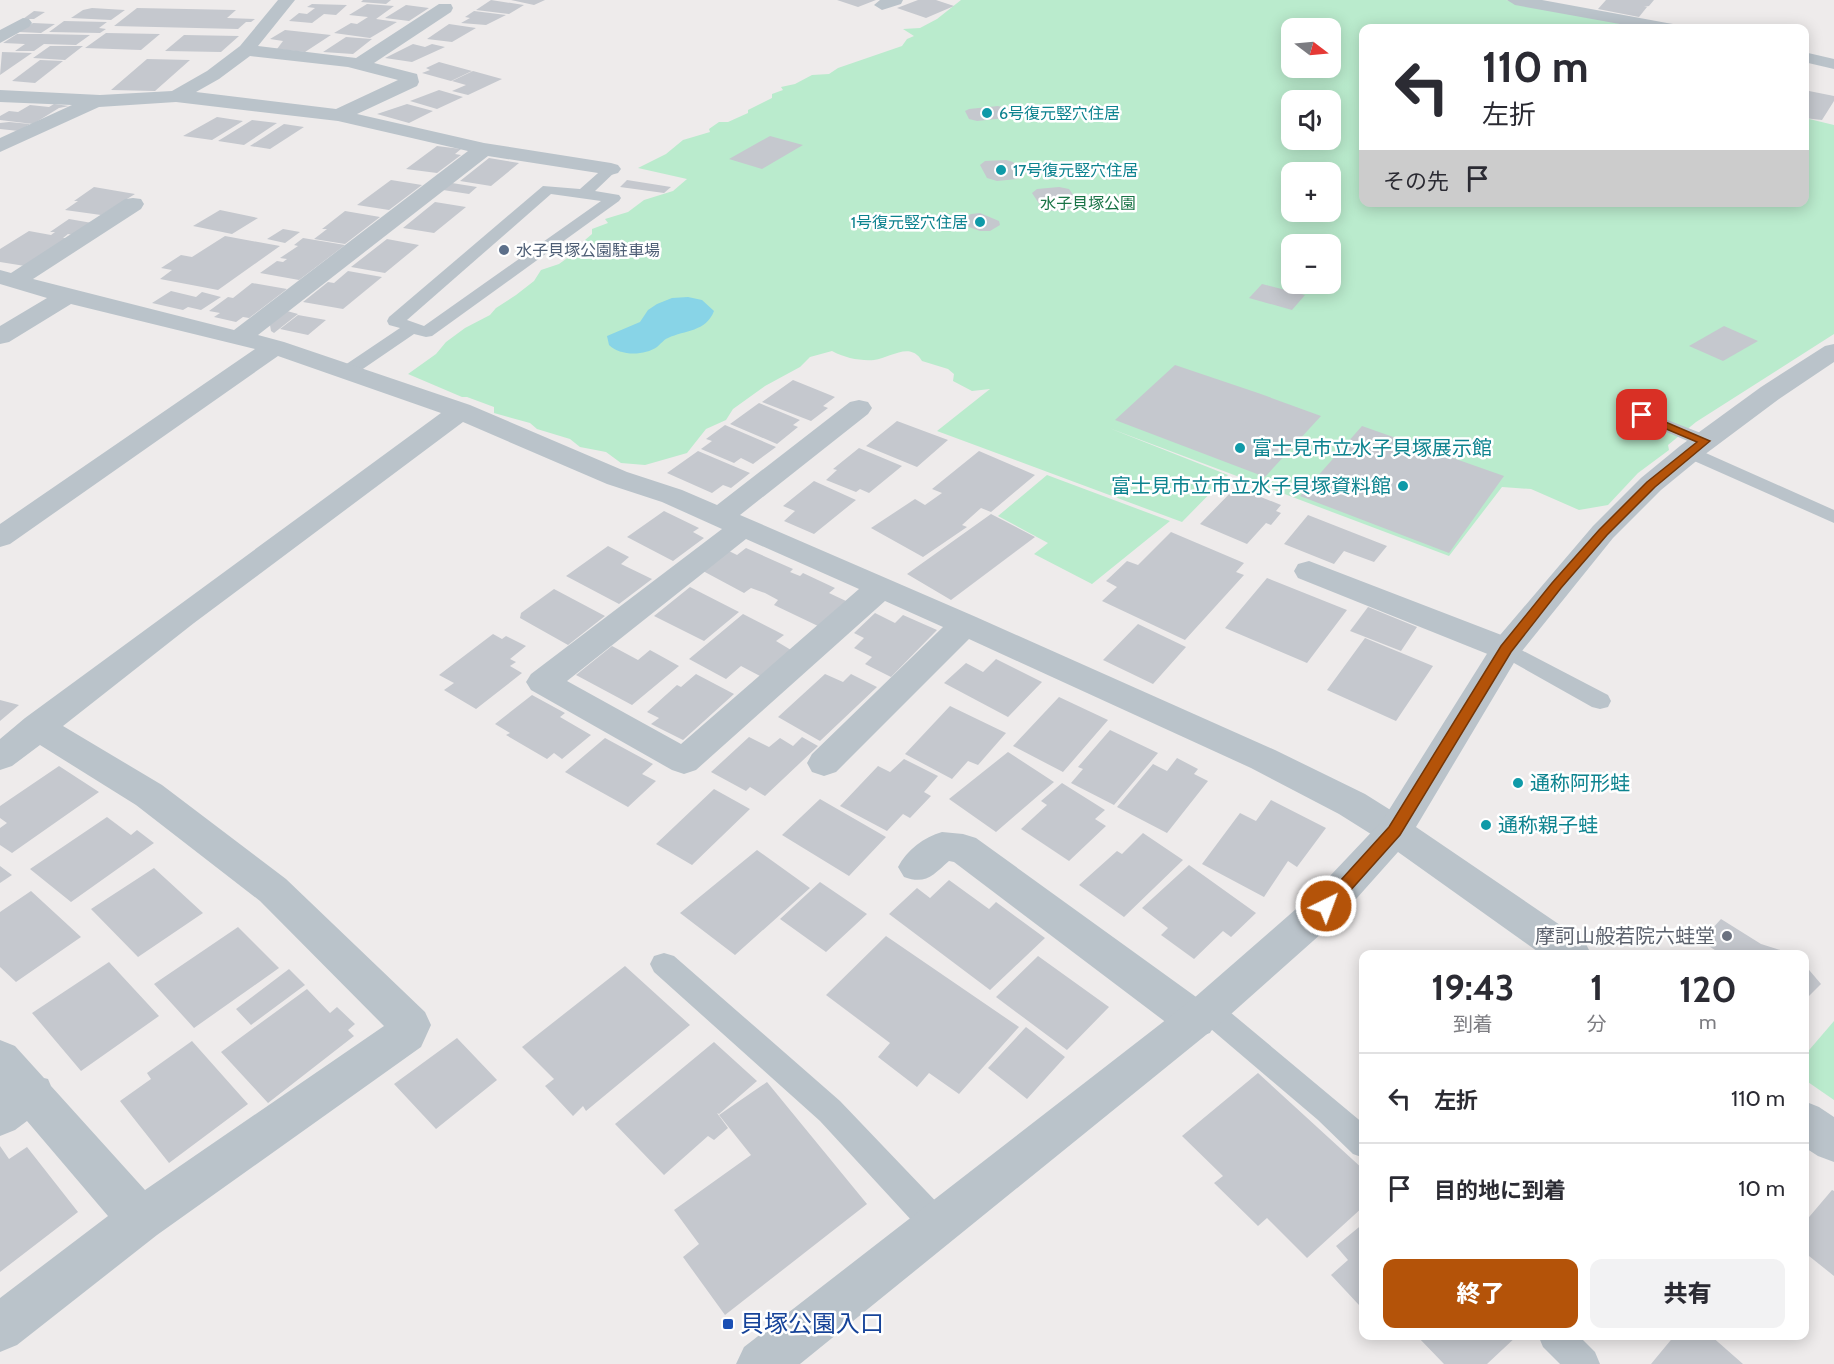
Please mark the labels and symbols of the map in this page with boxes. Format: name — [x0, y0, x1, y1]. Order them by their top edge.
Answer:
north arrow — [1281, 18, 1341, 78]
place label: 6号復元竪穴住居 — [999, 104, 1120, 123]
marker: 6号復元竪穴住居 — [980, 106, 994, 120]
place label: 17号復元竪穴住居 — [1013, 161, 1138, 180]
marker: 17号復元竪穴住居 — [994, 163, 1008, 177]
park label: 水子貝塚公園 — [1040, 194, 1136, 213]
place label: 1号復元竪穴住居 — [851, 213, 968, 232]
marker: 1号復元竪穴住居 — [973, 215, 987, 229]
place label: 水子貝塚公園駐車場 — [516, 241, 660, 260]
marker: 水子貝塚公園駐車場 — [497, 243, 511, 257]
pin — [1616, 389, 1667, 440]
place label: 富士見市立水子貝塚展示館 — [1252, 436, 1492, 460]
marker: 富士見市立水子貝塚展示館 — [1233, 441, 1247, 455]
place label: 富士見市立市立水子貝塚資料館 — [1111, 474, 1391, 498]
marker: 富士見市立市立水子貝塚資料館 — [1396, 479, 1410, 493]
place label: 通称阿形蛙 — [1530, 771, 1630, 795]
marker: 通称阿形蛙 — [1511, 776, 1525, 790]
place label: 通称親子蛙 — [1498, 813, 1598, 837]
marker: 通称親子蛙 — [1479, 818, 1493, 832]
position arrow — [1294, 874, 1358, 938]
place label: 摩訶山般若院六蛙堂 — [1535, 924, 1715, 948]
marker: 摩訶山般若院六蛙堂 — [1720, 929, 1734, 943]
place label: 貝塚公園入口 — [740, 1309, 884, 1338]
marker: 貝塚公園入口 — [721, 1317, 735, 1331]

